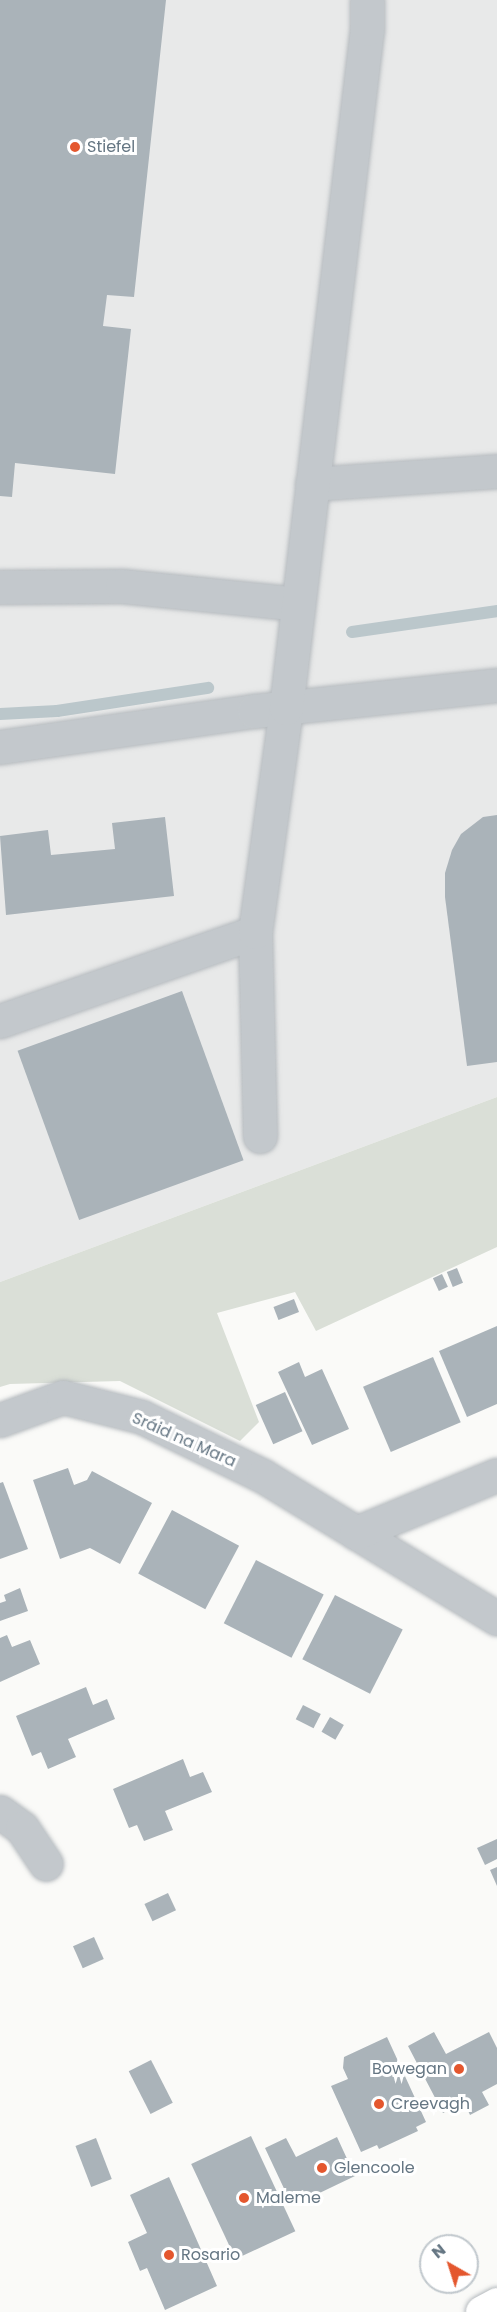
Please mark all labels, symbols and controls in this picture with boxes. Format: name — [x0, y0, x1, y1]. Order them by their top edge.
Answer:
place label: Stiefel — [87, 137, 135, 157]
marker: Stiefel — [68, 140, 82, 154]
street label: Sráid na Mara — [129, 1408, 239, 1472]
place label: Bowegan — [372, 2059, 447, 2079]
marker: Bowegan — [452, 2062, 466, 2076]
place label: Creevagh — [391, 2094, 470, 2114]
marker: Creevagh — [372, 2097, 386, 2111]
place label: Glencoole — [334, 2158, 415, 2178]
marker: Glencoole — [315, 2161, 329, 2175]
place label: Maleme — [256, 2188, 321, 2208]
marker: Maleme — [237, 2191, 251, 2205]
north arrow — [419, 2234, 479, 2294]
text: N — [427, 2238, 451, 2264]
place label: Rosario — [181, 2245, 240, 2265]
marker: Rosario — [162, 2248, 176, 2262]

